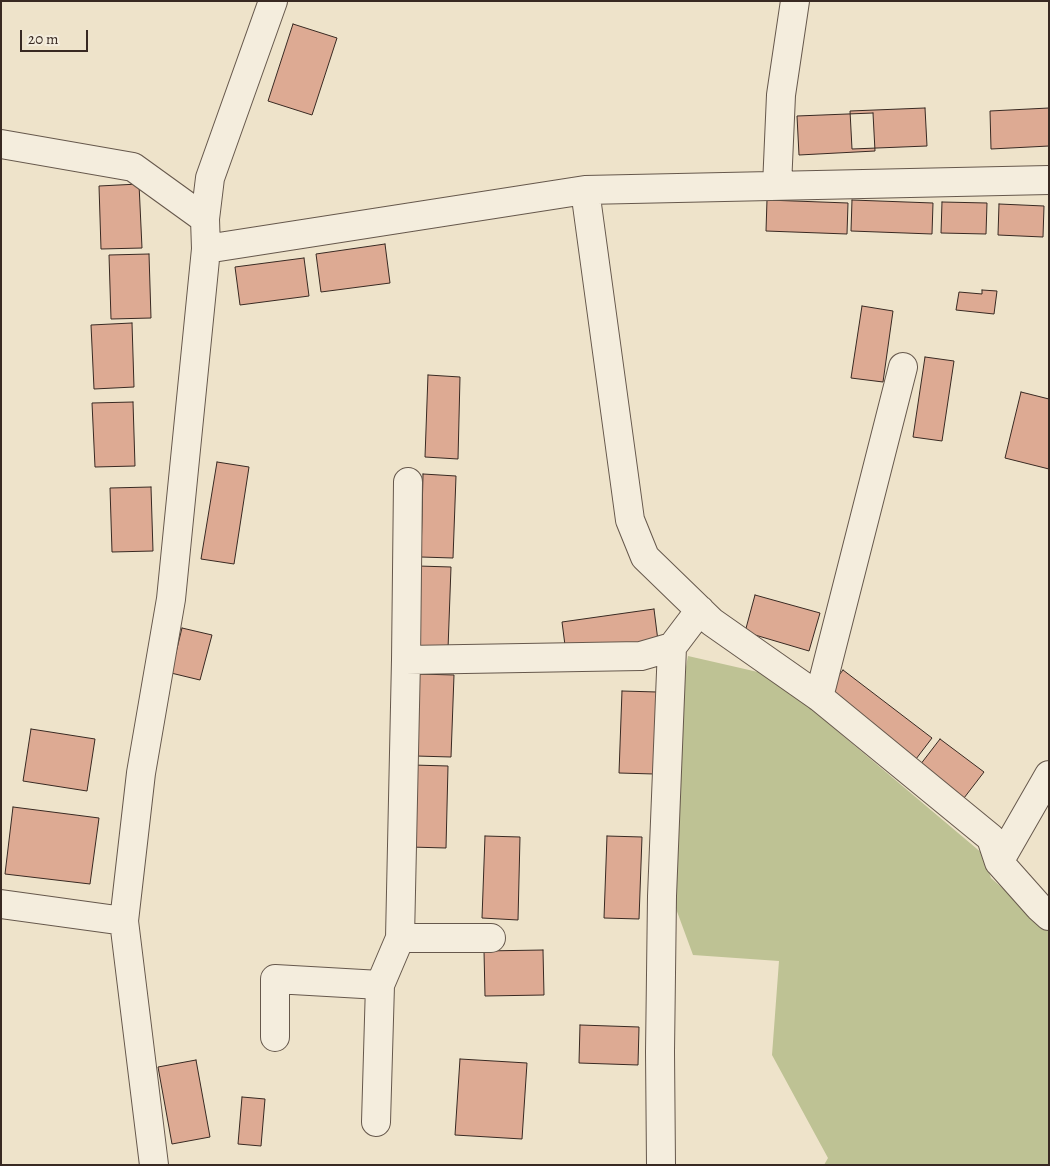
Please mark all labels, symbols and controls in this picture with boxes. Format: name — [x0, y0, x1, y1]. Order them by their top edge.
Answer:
scale bar — [22, 20, 90, 52]
text: 20 m — [28, 29, 59, 49]

